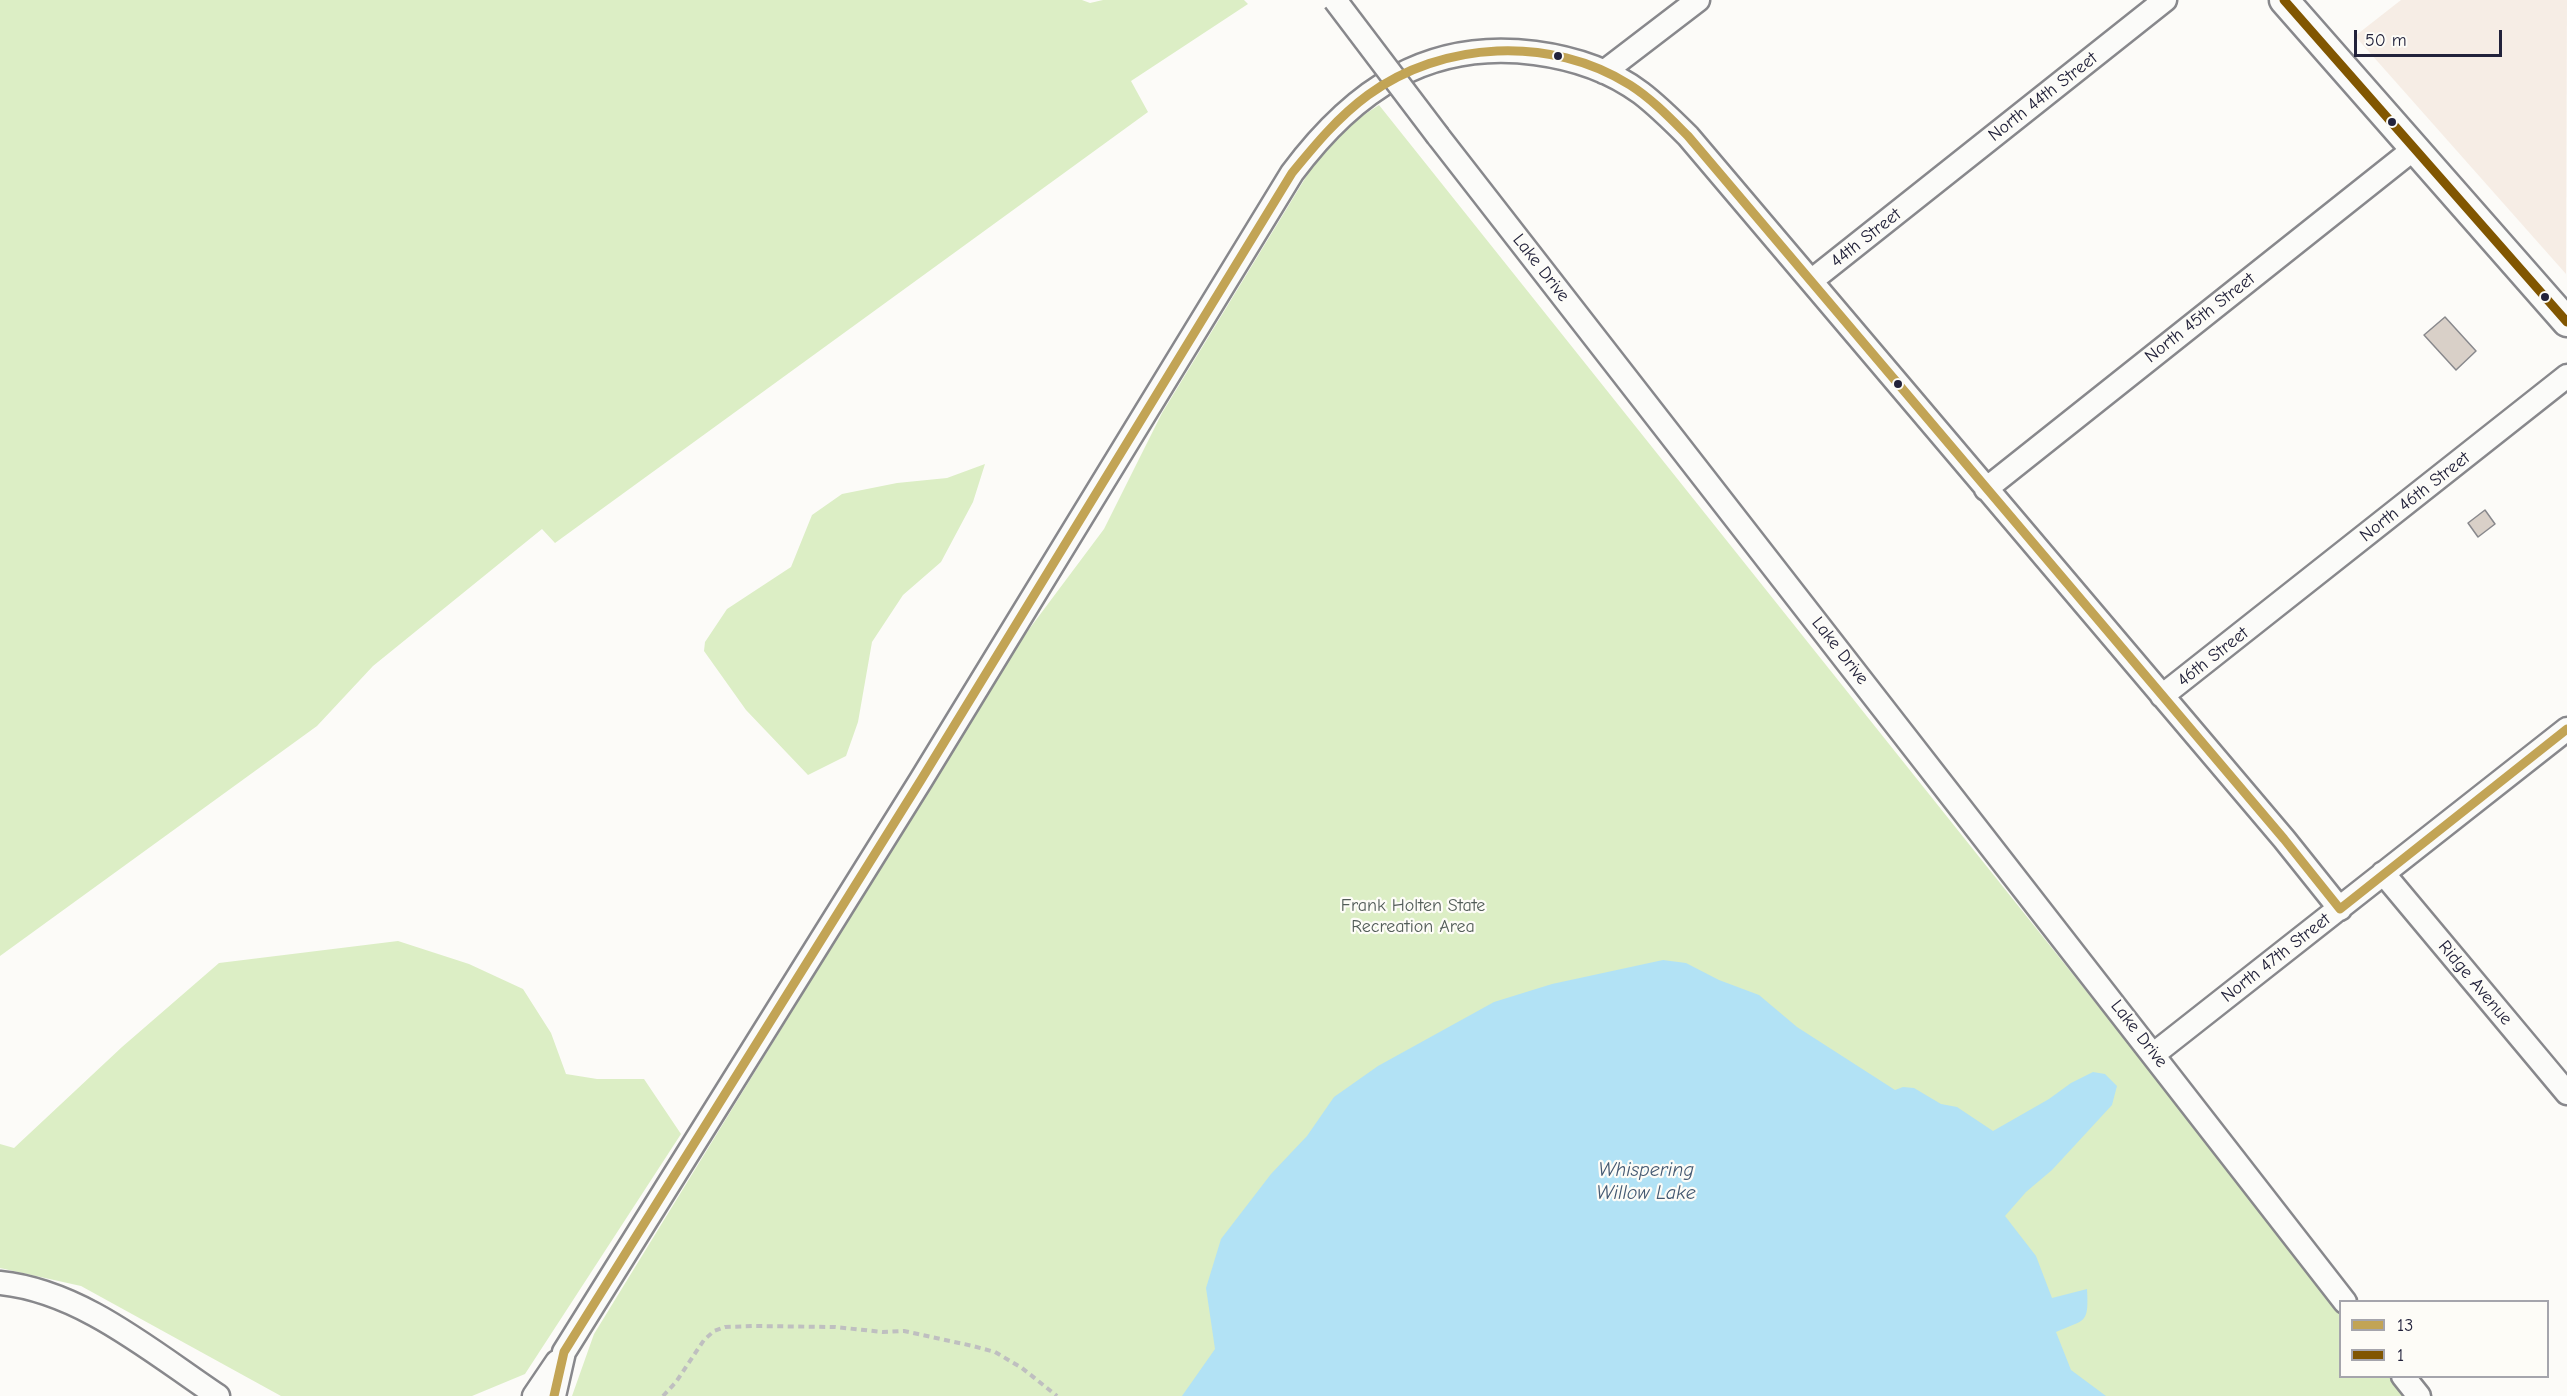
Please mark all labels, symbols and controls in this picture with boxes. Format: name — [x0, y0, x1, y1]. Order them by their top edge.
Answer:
scale bar — [2357, 18, 2506, 56]
text: 50 m — [2365, 30, 2407, 51]
street label: North 44th Street — [1984, 48, 2102, 146]
unlabelled marker — [1552, 50, 1564, 62]
unlabelled marker — [2386, 116, 2398, 128]
street label: 44th Street — [1827, 204, 1905, 272]
street label: Lake Drive — [1508, 230, 1574, 306]
street label: North 45th Street — [2141, 268, 2259, 368]
unlabelled marker — [2539, 291, 2551, 303]
unlabelled marker — [1892, 378, 1904, 390]
street label: North 46th Street — [2356, 447, 2474, 547]
street label: Lake Drive — [1807, 613, 1873, 689]
street label: 46th Street — [2173, 623, 2253, 691]
park label: Frank Holten State Recreation Area — [1341, 895, 1485, 938]
street label: North 47th Street — [2217, 909, 2335, 1007]
street label: Ridge Avenue — [2433, 936, 2517, 1030]
street label: Lake Drive — [2106, 996, 2172, 1072]
water label: Whispering Willow Lake — [1596, 1158, 1696, 1205]
legend — [2339, 1300, 2549, 1378]
text: 13 — [2397, 1315, 2413, 1336]
text: 1 — [2397, 1345, 2404, 1366]

